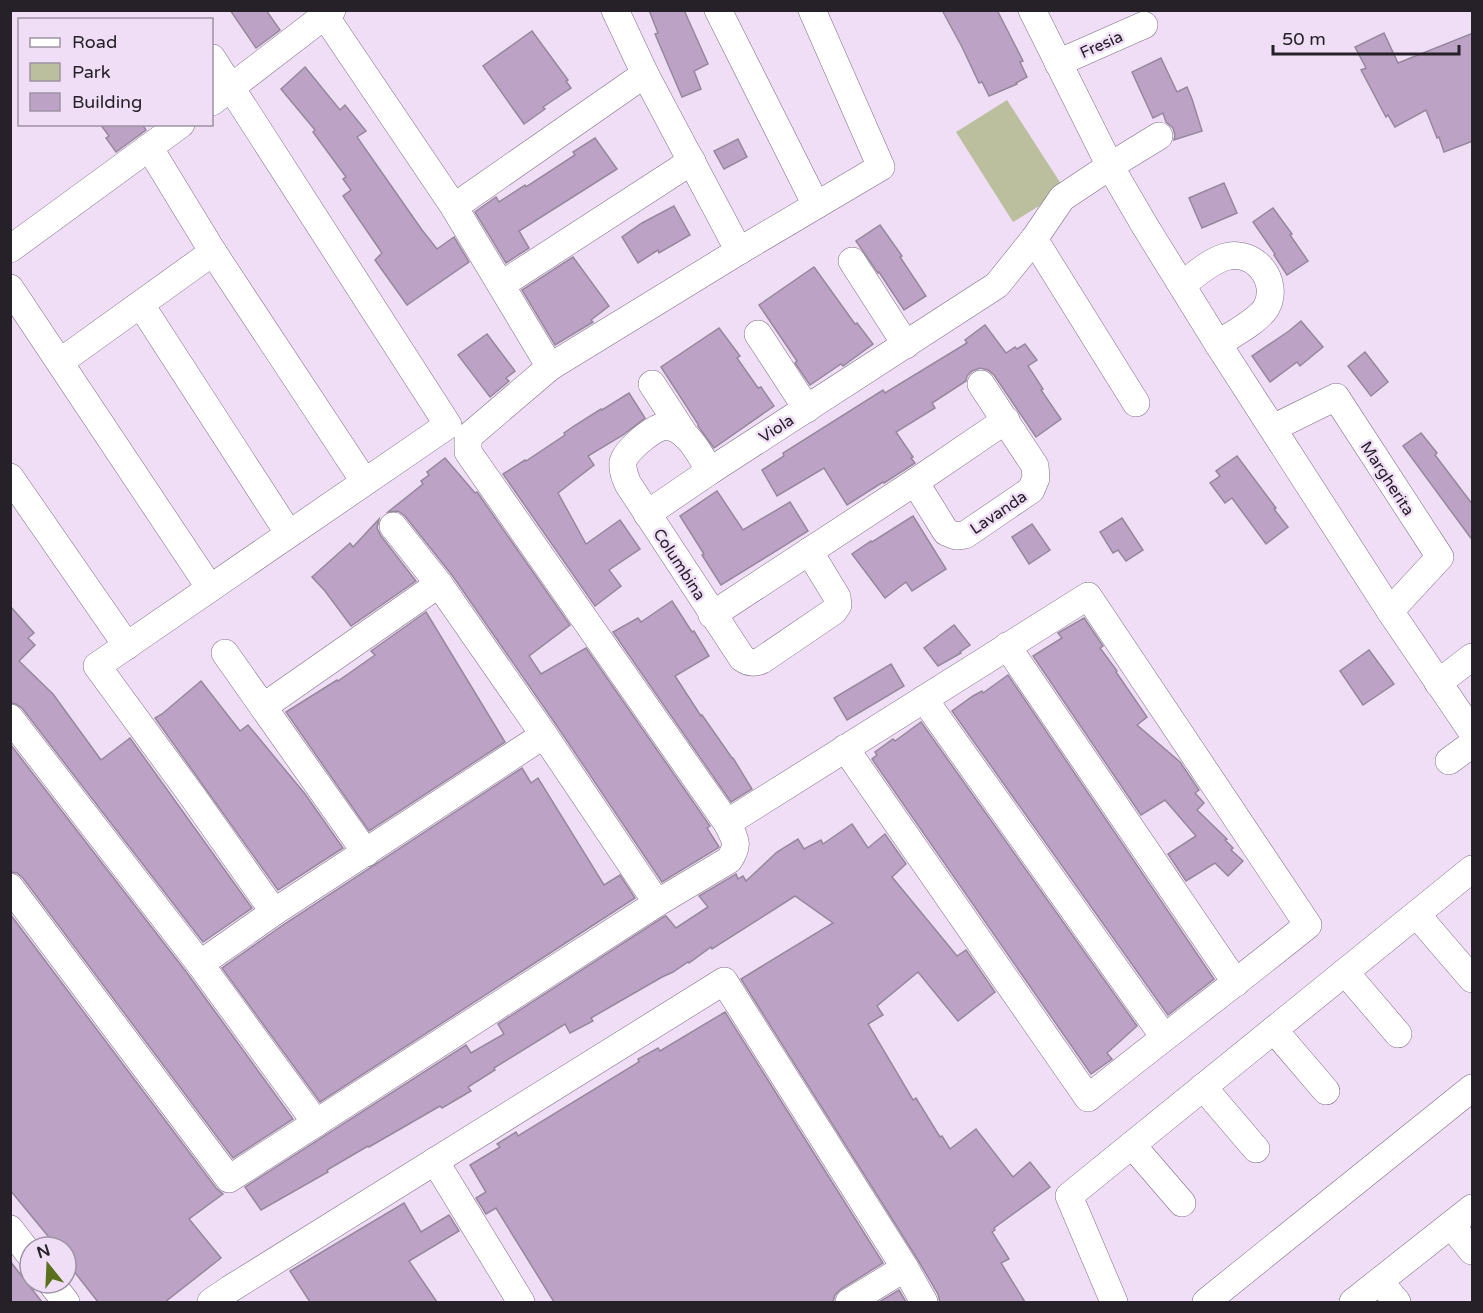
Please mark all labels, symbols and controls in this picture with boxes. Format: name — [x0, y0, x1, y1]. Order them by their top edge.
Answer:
legend — [18, 18, 213, 126]
scale bar — [1273, 18, 1459, 56]
street label: Fresia — [1077, 27, 1126, 63]
text: 50 m — [1282, 28, 1326, 50]
text: Road — [72, 31, 117, 53]
text: Park — [72, 61, 111, 83]
text: Building — [72, 91, 142, 113]
street label: Viola — [755, 410, 798, 447]
street label: Margherita — [1356, 438, 1419, 519]
street label: Lavanda — [966, 487, 1031, 539]
street label: Columbina — [648, 525, 710, 604]
north arrow — [18, 1235, 78, 1295]
text: N — [34, 1240, 53, 1263]

